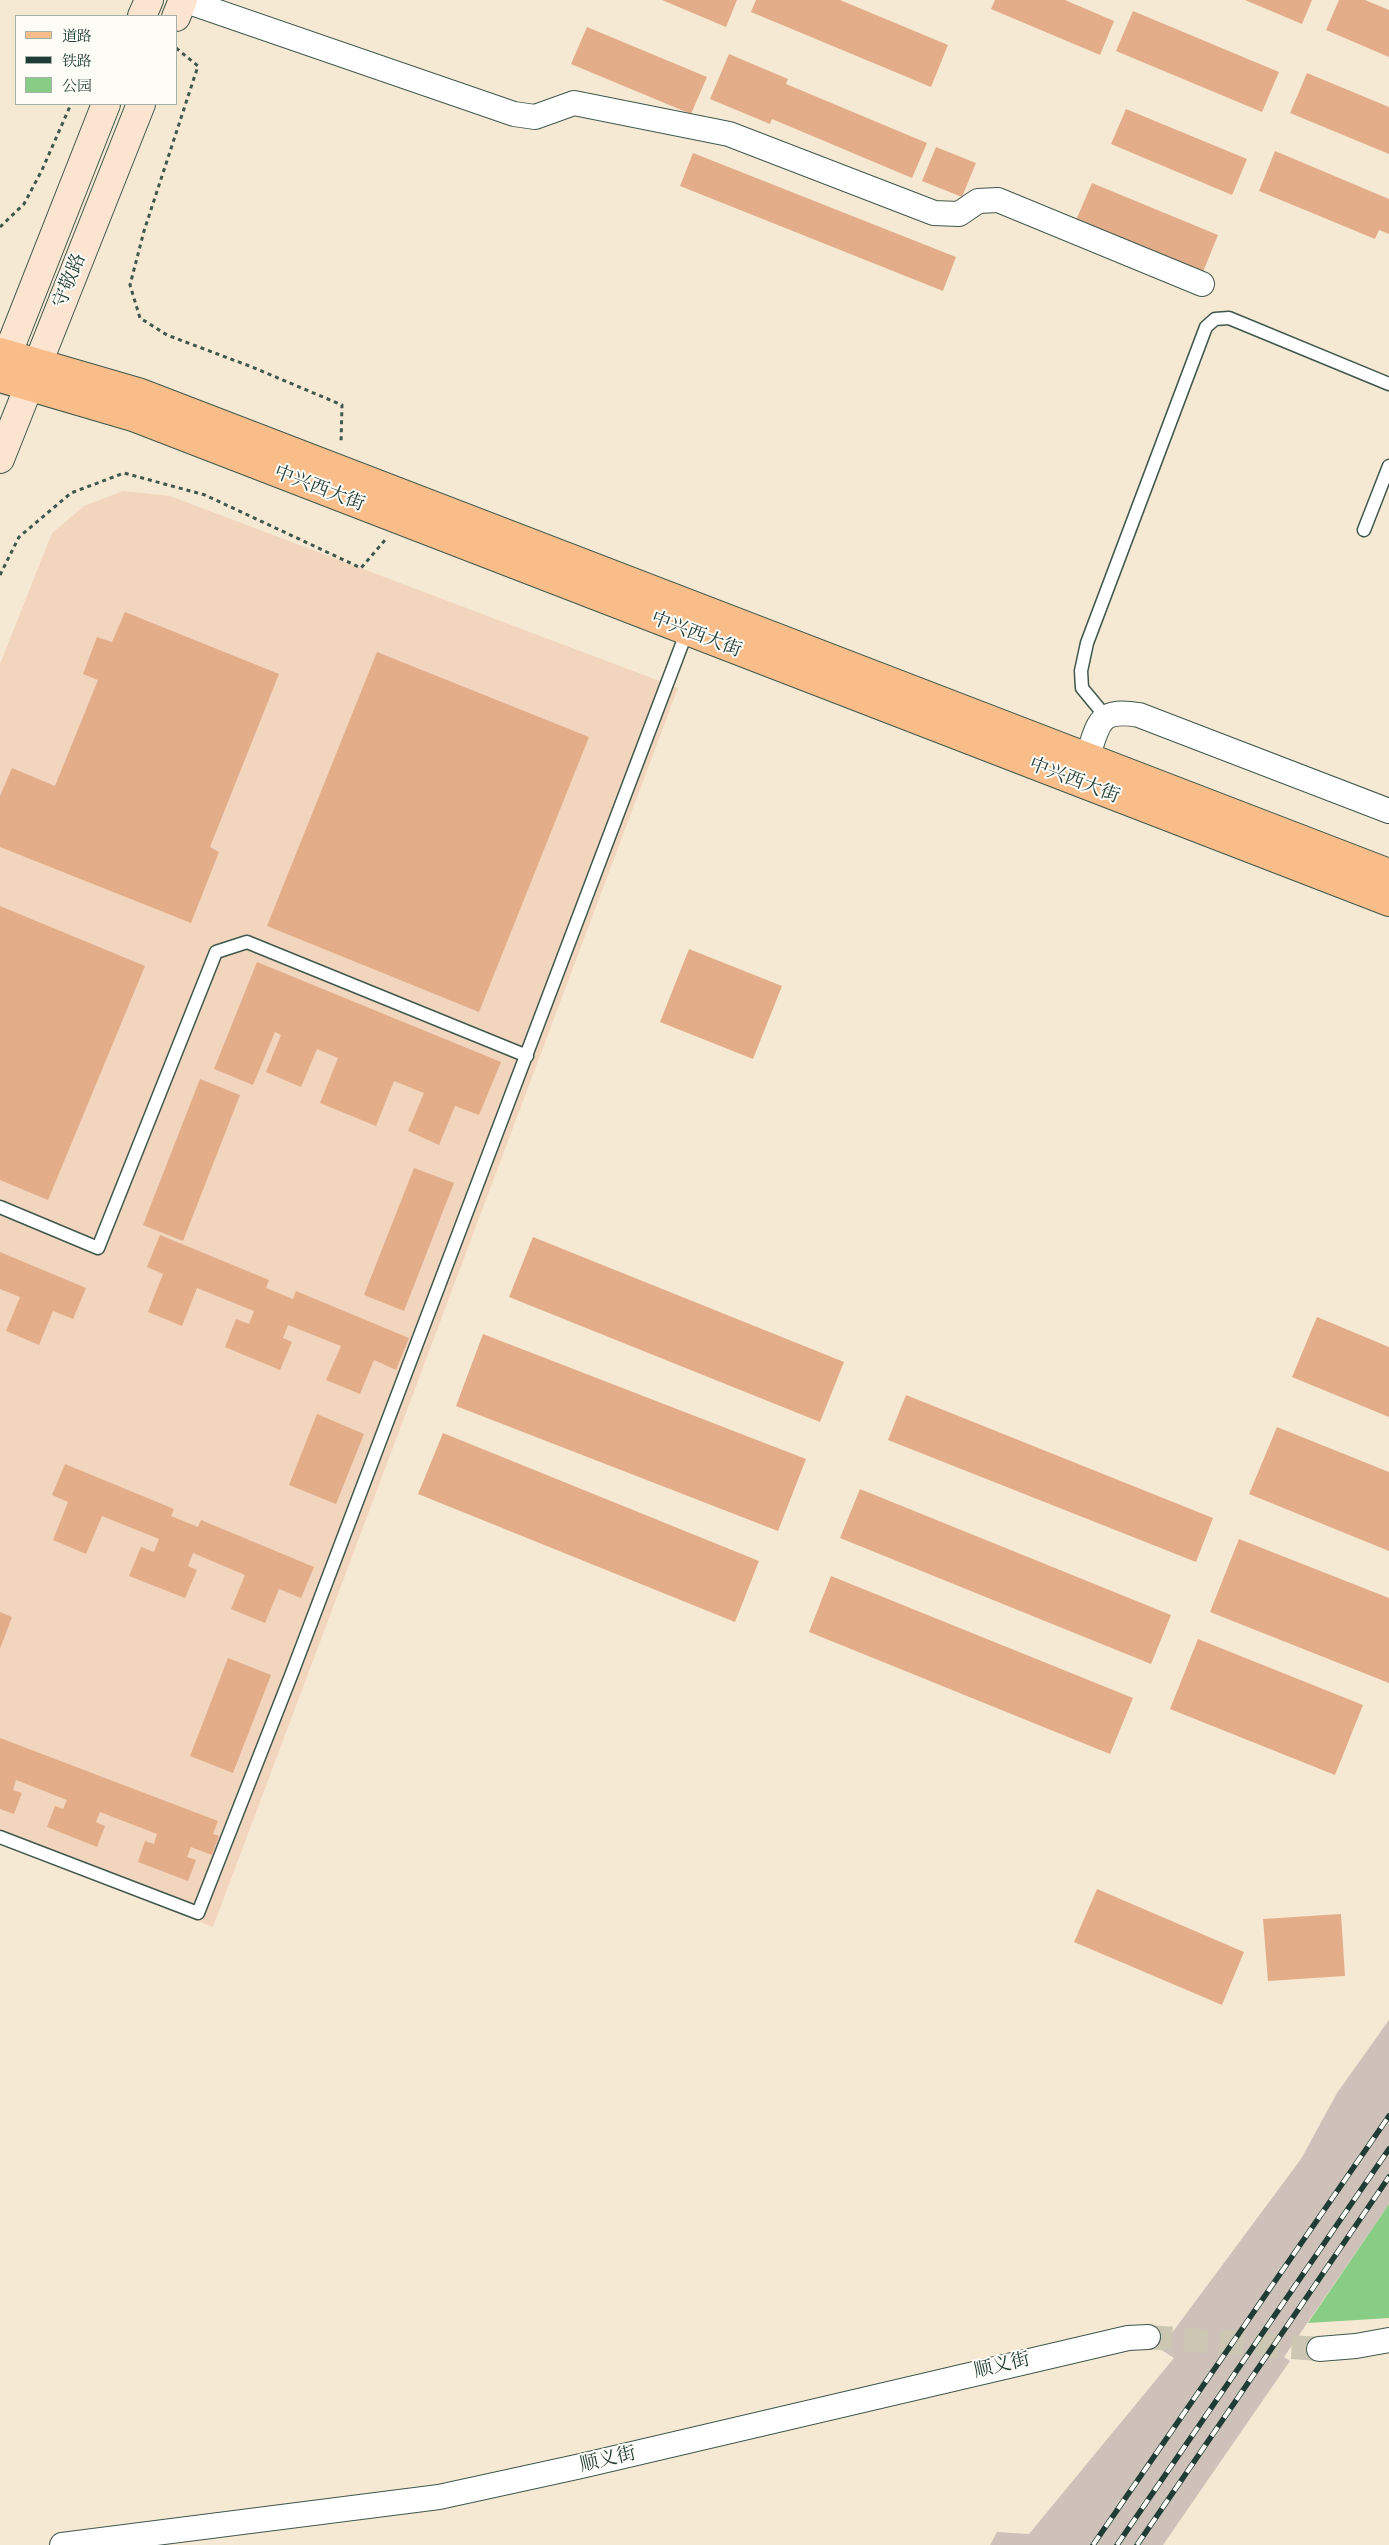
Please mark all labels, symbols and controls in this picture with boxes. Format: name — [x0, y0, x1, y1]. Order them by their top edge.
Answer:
legend — [15, 15, 178, 105]
text: 道路 — [62, 25, 92, 46]
text: 铁路 — [62, 50, 92, 71]
text: 公园 — [62, 75, 92, 96]
street label: 守敬路 — [49, 250, 91, 312]
street label: 中兴西大街 — [271, 461, 367, 517]
street label: 中兴西大街 — [648, 607, 744, 663]
street label: 中兴西大街 — [1026, 753, 1122, 809]
street label: 顺义街 — [972, 2348, 1032, 2384]
street label: 顺义街 — [578, 2442, 638, 2478]

